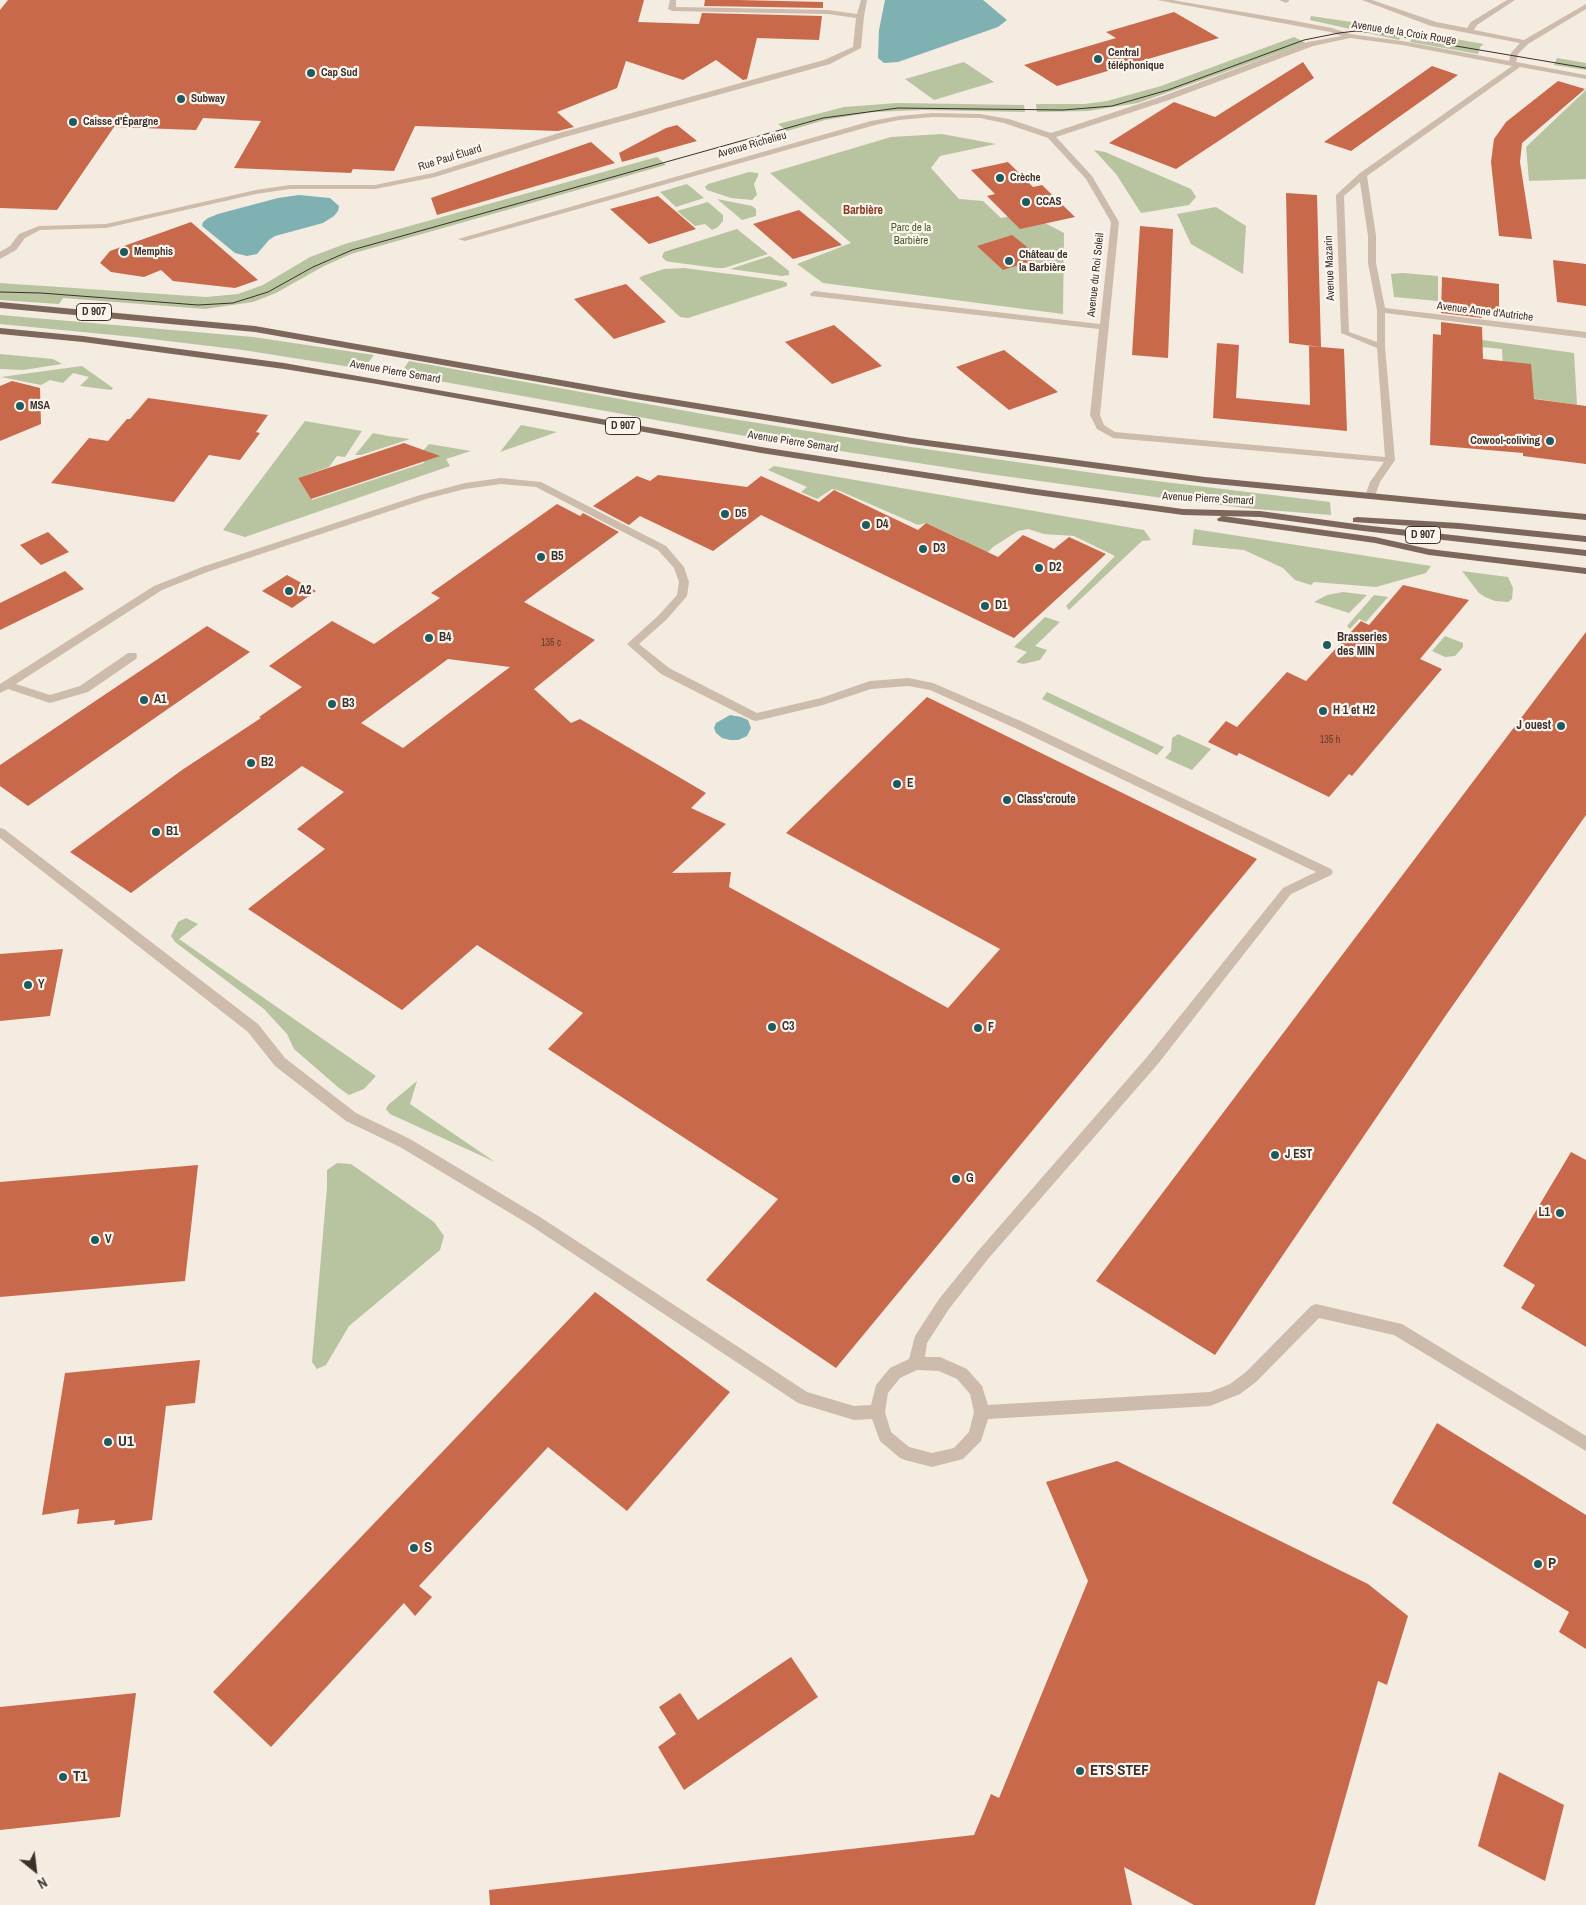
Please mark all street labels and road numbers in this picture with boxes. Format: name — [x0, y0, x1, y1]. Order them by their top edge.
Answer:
street label: Avenue de la Croix Rouge — [1351, 18, 1457, 48]
street label: Avenue Richelieu — [716, 129, 788, 161]
street label: Rue Paul Éluard — [417, 142, 483, 174]
street label: Avenue du Roi Soleil — [1085, 232, 1107, 318]
street label: Avenue Mazarin — [1322, 235, 1338, 301]
street label: Avenue Anne d'Autriche — [1436, 300, 1534, 324]
road number: D 907 — [76, 304, 112, 320]
street label: Avenue Pierre Semard — [349, 358, 441, 386]
road number: D 907 — [606, 418, 640, 434]
street label: Avenue Pierre Semard — [747, 428, 839, 456]
street label: Avenue Pierre Semard — [1162, 490, 1254, 508]
road number: D 907 — [1406, 526, 1440, 544]

